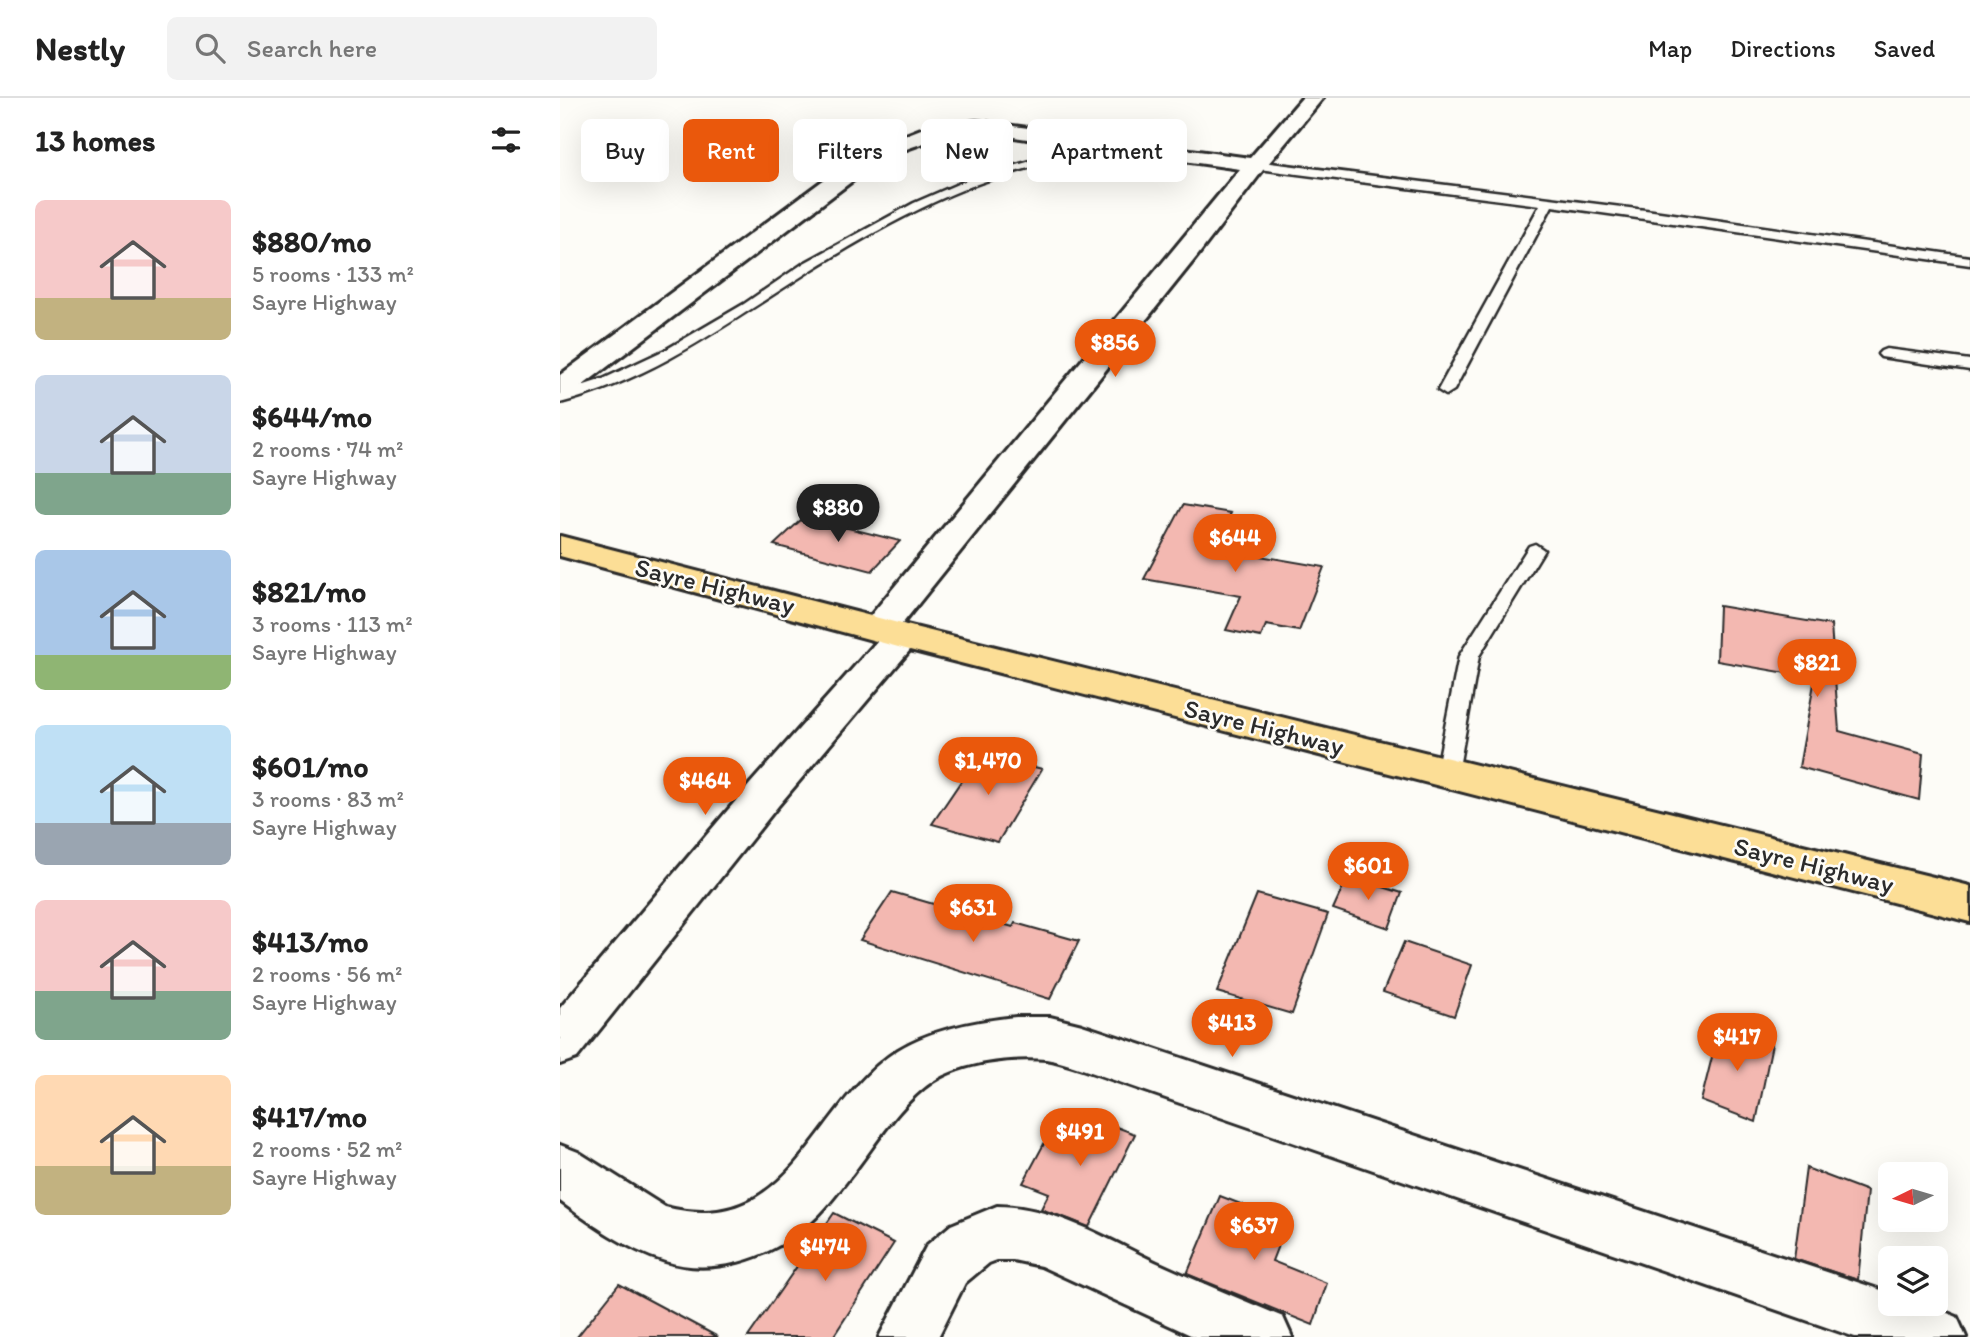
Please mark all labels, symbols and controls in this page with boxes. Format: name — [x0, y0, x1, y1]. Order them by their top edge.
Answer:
search box — [167, 17, 657, 80]
text: Nestly — [35, 29, 125, 68]
icon: search — [191, 29, 229, 67]
text: Search here — [247, 32, 377, 64]
text: Map — [1648, 34, 1692, 63]
text: Directions — [1730, 34, 1836, 63]
text: Saved — [1874, 34, 1935, 63]
chip: Buy — [581, 119, 669, 182]
chip: Rent — [683, 119, 779, 182]
chip: Filters — [793, 119, 907, 182]
chip: New — [921, 119, 1013, 182]
chip: Apartment — [1027, 119, 1187, 182]
icon: filters — [487, 121, 525, 159]
text: 13 homes — [35, 122, 155, 159]
text: $880/mo — [252, 223, 372, 260]
icon: home — [91, 228, 175, 312]
text: 5 rooms · 133 m² — [252, 260, 414, 288]
text: Sayre Highway — [252, 288, 397, 316]
pin: $856 — [1074, 320, 1156, 379]
text: $856 — [1091, 328, 1139, 356]
text: $644/mo — [252, 398, 372, 435]
icon: home — [91, 403, 175, 487]
text: 2 rooms · 74 m² — [252, 435, 404, 463]
text: Sayre Highway — [252, 463, 397, 491]
pin: $880 — [797, 484, 879, 544]
text: $880 — [812, 493, 864, 521]
pin: $644 — [1194, 514, 1276, 574]
text: $644 — [1209, 523, 1261, 551]
street label: Sayre Highway — [632, 551, 798, 621]
text: $821/mo — [252, 573, 366, 610]
icon: home — [91, 578, 175, 662]
text: 3 rooms · 113 m² — [252, 610, 413, 638]
text: Sayre Highway — [252, 638, 397, 666]
pin: $821 — [1776, 640, 1858, 699]
text: $821 — [1793, 648, 1841, 676]
street label: Sayre Highway — [1181, 692, 1347, 762]
pin: $1,470 — [931, 738, 1045, 797]
text: $1,470 — [954, 746, 1022, 774]
text: $601/mo — [252, 748, 369, 785]
icon: home — [91, 753, 175, 837]
pin: $464 — [664, 758, 746, 817]
text: $464 — [679, 766, 731, 794]
text: 3 rooms · 83 m² — [252, 785, 404, 813]
text: Sayre Highway — [252, 813, 397, 841]
street label: Sayre Highway — [1731, 830, 1897, 900]
pin: $601 — [1327, 842, 1409, 902]
text: $601 — [1344, 851, 1392, 879]
pin: $631 — [932, 884, 1014, 944]
text: $631 — [949, 893, 997, 921]
text: $413/mo — [252, 923, 369, 960]
icon: home — [91, 928, 175, 1012]
text: 2 rooms · 56 m² — [252, 960, 403, 988]
text: Sayre Highway — [252, 988, 397, 1016]
pin: $413 — [1191, 1000, 1273, 1059]
text: $413 — [1208, 1008, 1256, 1036]
pin: $417 — [1696, 1014, 1778, 1073]
text: $417 — [1713, 1022, 1761, 1050]
text: $417/mo — [252, 1098, 367, 1135]
icon: home — [91, 1103, 175, 1187]
pin: $491 — [1039, 1108, 1121, 1168]
text: $491 — [1056, 1117, 1104, 1145]
text: 2 rooms · 52 m² — [252, 1135, 402, 1163]
north arrow — [1878, 1162, 1948, 1232]
map controls — [1878, 1162, 1948, 1316]
text: Sayre Highway — [252, 1163, 397, 1191]
pin: $637 — [1213, 1202, 1295, 1262]
text: $637 — [1230, 1211, 1278, 1239]
pin: $474 — [784, 1224, 866, 1283]
text: $474 — [800, 1232, 850, 1260]
button: layers — [1878, 1246, 1948, 1316]

